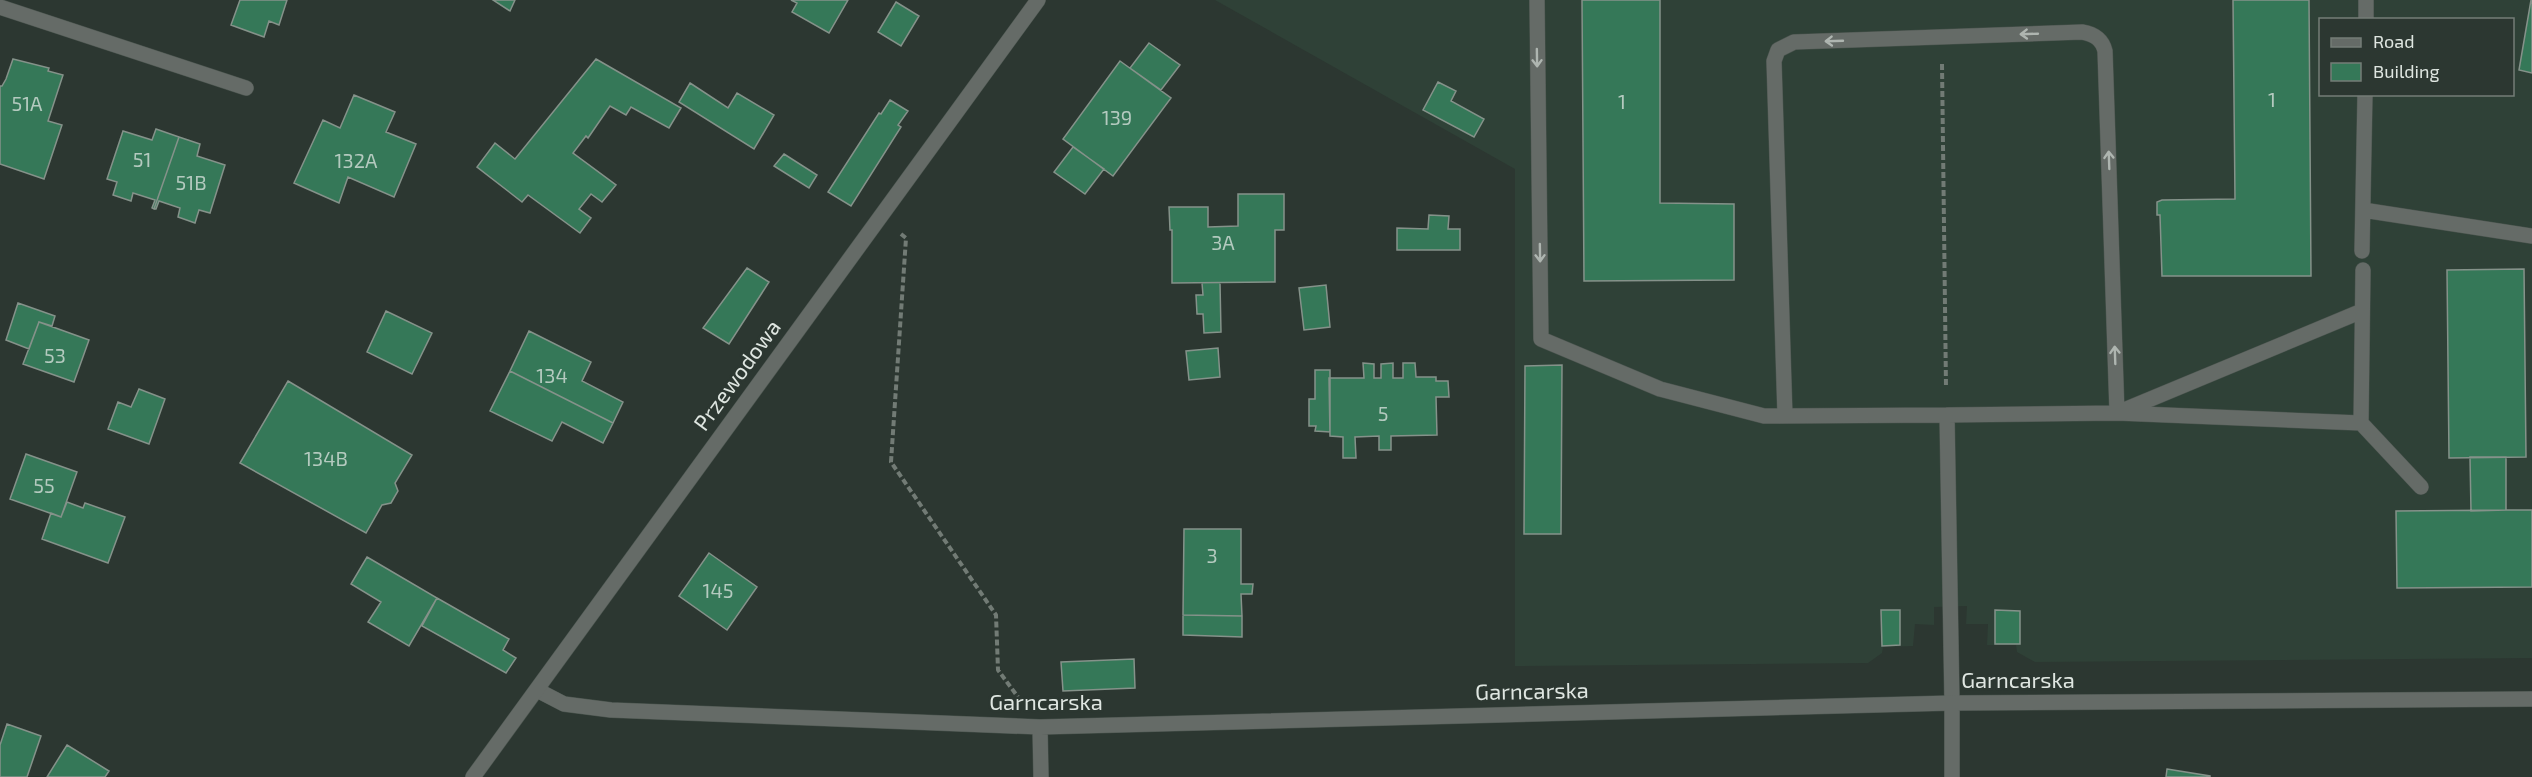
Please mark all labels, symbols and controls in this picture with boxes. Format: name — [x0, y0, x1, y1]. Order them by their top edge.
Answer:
legend — [2319, 18, 2514, 96]
one-way arrow — [2019, 28, 2039, 39]
text: Road — [2373, 30, 2414, 52]
one-way arrow — [1824, 35, 1844, 46]
one-way arrow — [1532, 48, 1543, 68]
text: Building — [2373, 60, 2440, 82]
house number: 1 — [2268, 87, 2276, 111]
house number: 1 — [1618, 89, 1626, 113]
house number: 51A — [11, 91, 43, 115]
house number: 139 — [1102, 105, 1132, 129]
house number: 51 — [133, 147, 151, 171]
house number: 132A — [335, 148, 378, 172]
one-way arrow — [2103, 150, 2114, 170]
house number: 51B — [175, 170, 207, 194]
house number: 3A — [1211, 230, 1235, 254]
one-way arrow — [1534, 243, 1546, 263]
street label: Przewodowa — [687, 314, 785, 435]
house number: 53 — [44, 343, 66, 367]
one-way arrow — [2109, 345, 2121, 365]
house number: 134 — [536, 363, 568, 387]
house number: 5 — [1378, 401, 1388, 425]
house number: 134B — [304, 446, 348, 470]
house number: 55 — [33, 473, 55, 497]
house number: 3 — [1206, 543, 1218, 567]
house number: 145 — [703, 578, 733, 602]
street label: Garncarska — [1961, 666, 2075, 692]
street label: Garncarska — [1475, 676, 1589, 704]
street label: Garncarska — [989, 688, 1103, 714]

